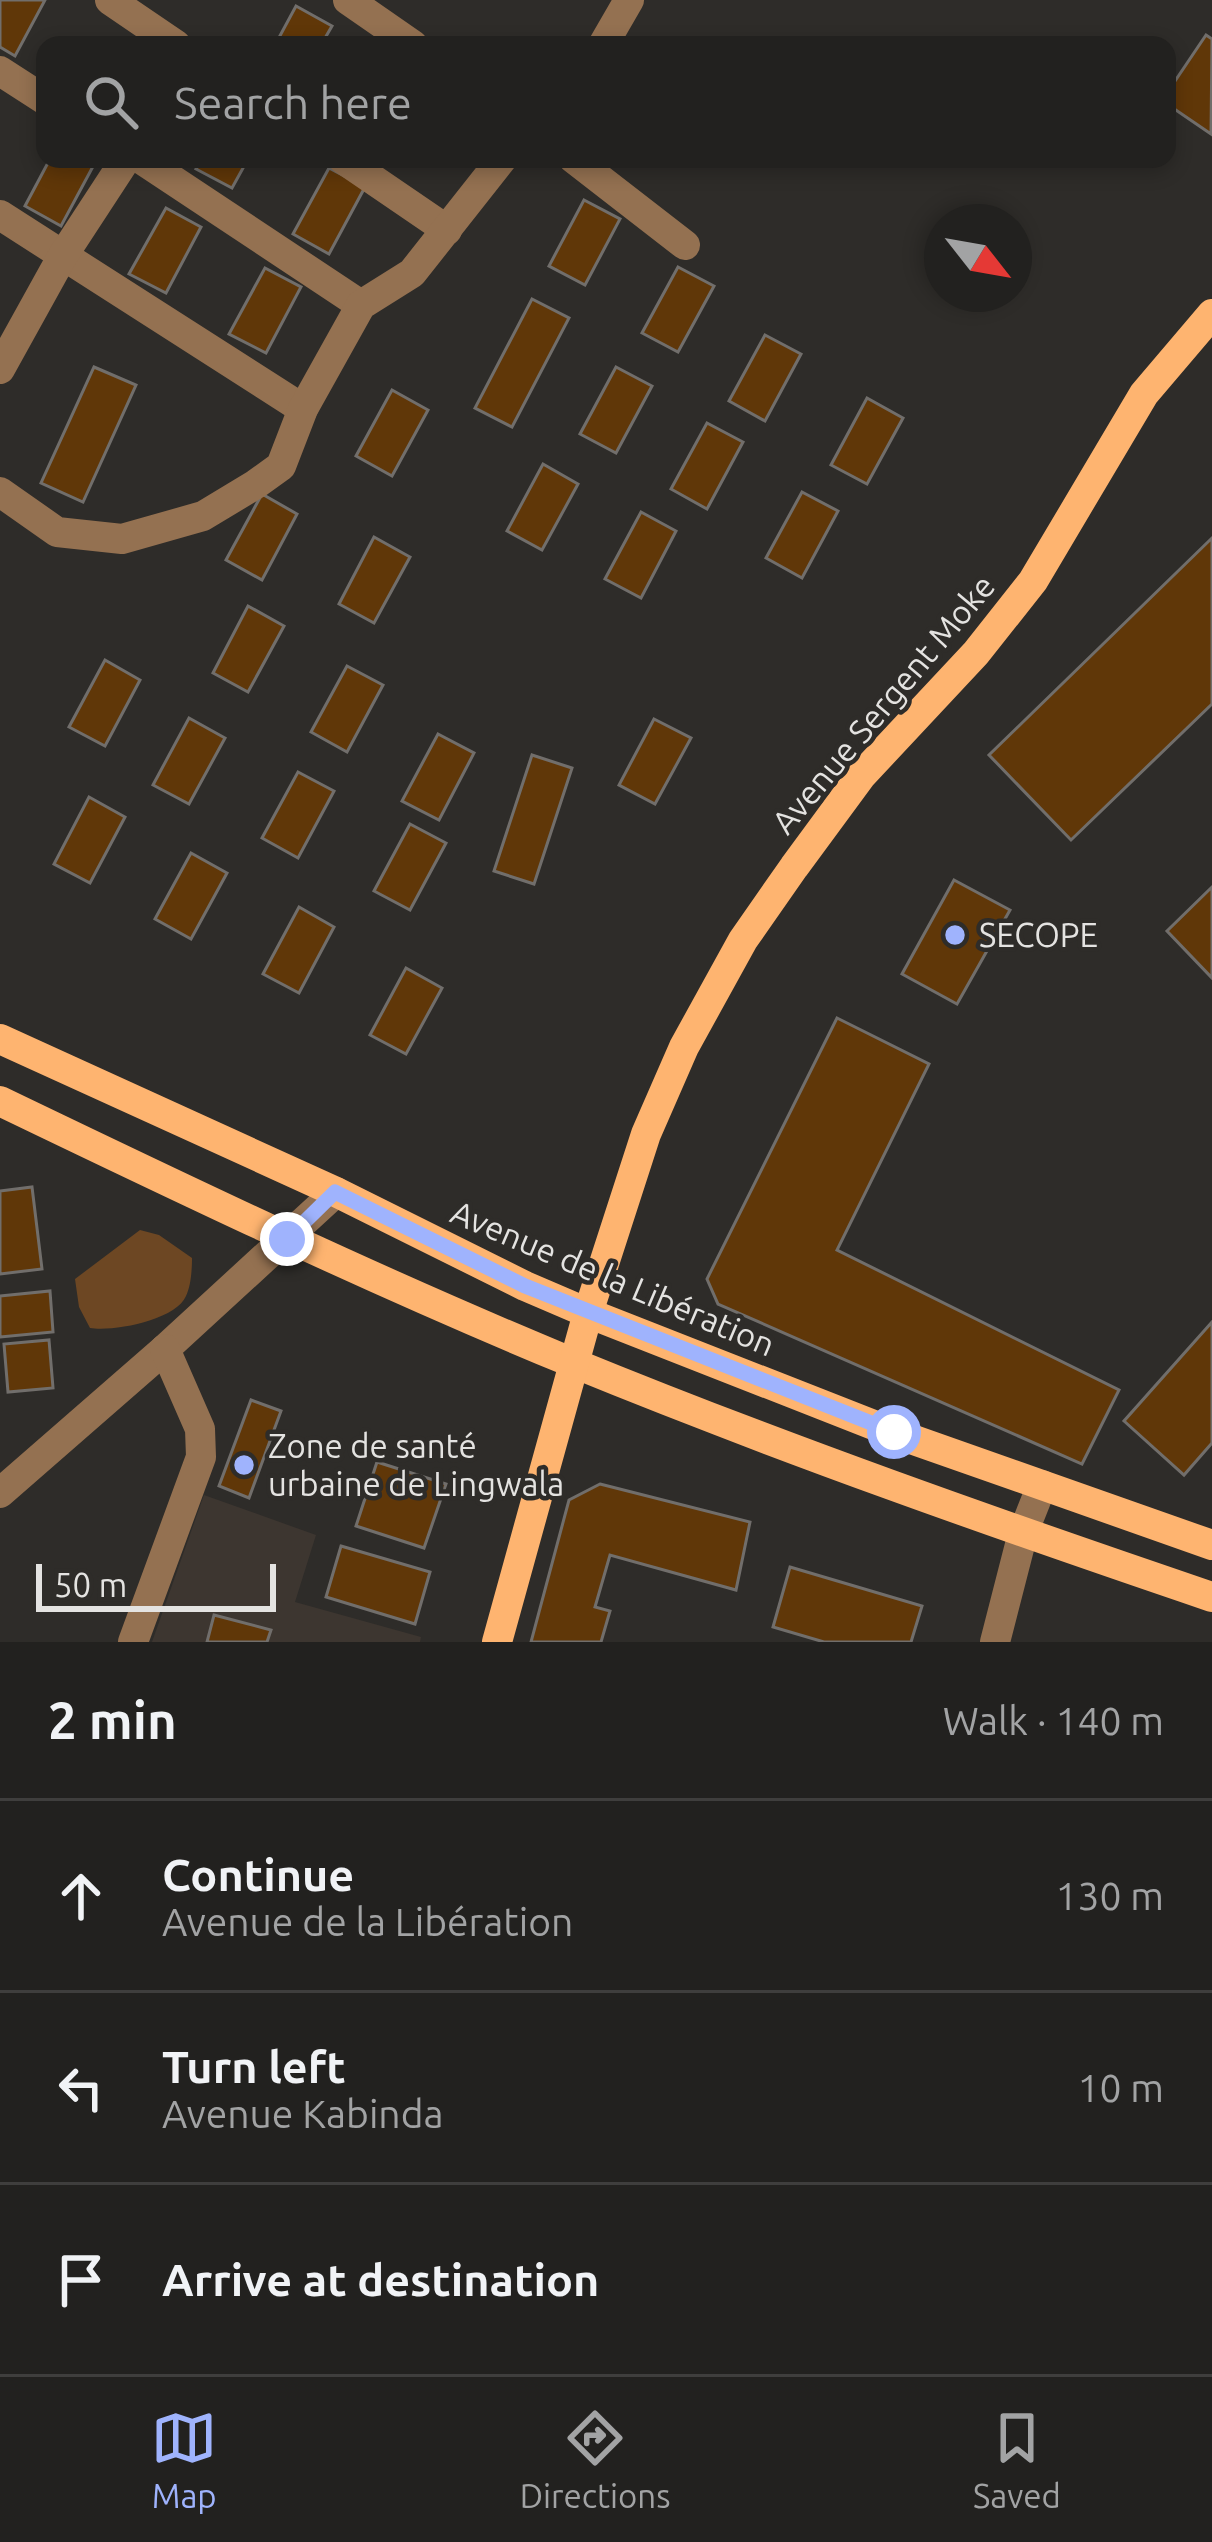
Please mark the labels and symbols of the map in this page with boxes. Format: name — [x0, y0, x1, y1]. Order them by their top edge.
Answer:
north arrow — [924, 204, 1032, 312]
street label: Avenue Sergent Moke — [764, 567, 1001, 840]
place label: SECOPE — [979, 916, 1098, 953]
marker: SECOPE — [942, 922, 968, 948]
street label: Avenue de la Libération — [446, 1193, 781, 1363]
route end — [260, 1212, 314, 1266]
route start — [867, 1405, 921, 1459]
place label: Zone de santé urbaine de Lingwala — [268, 1427, 564, 1502]
marker: Zone de santé urbaine de Lingwala — [231, 1452, 257, 1478]
scale bar — [36, 1558, 276, 1611]

